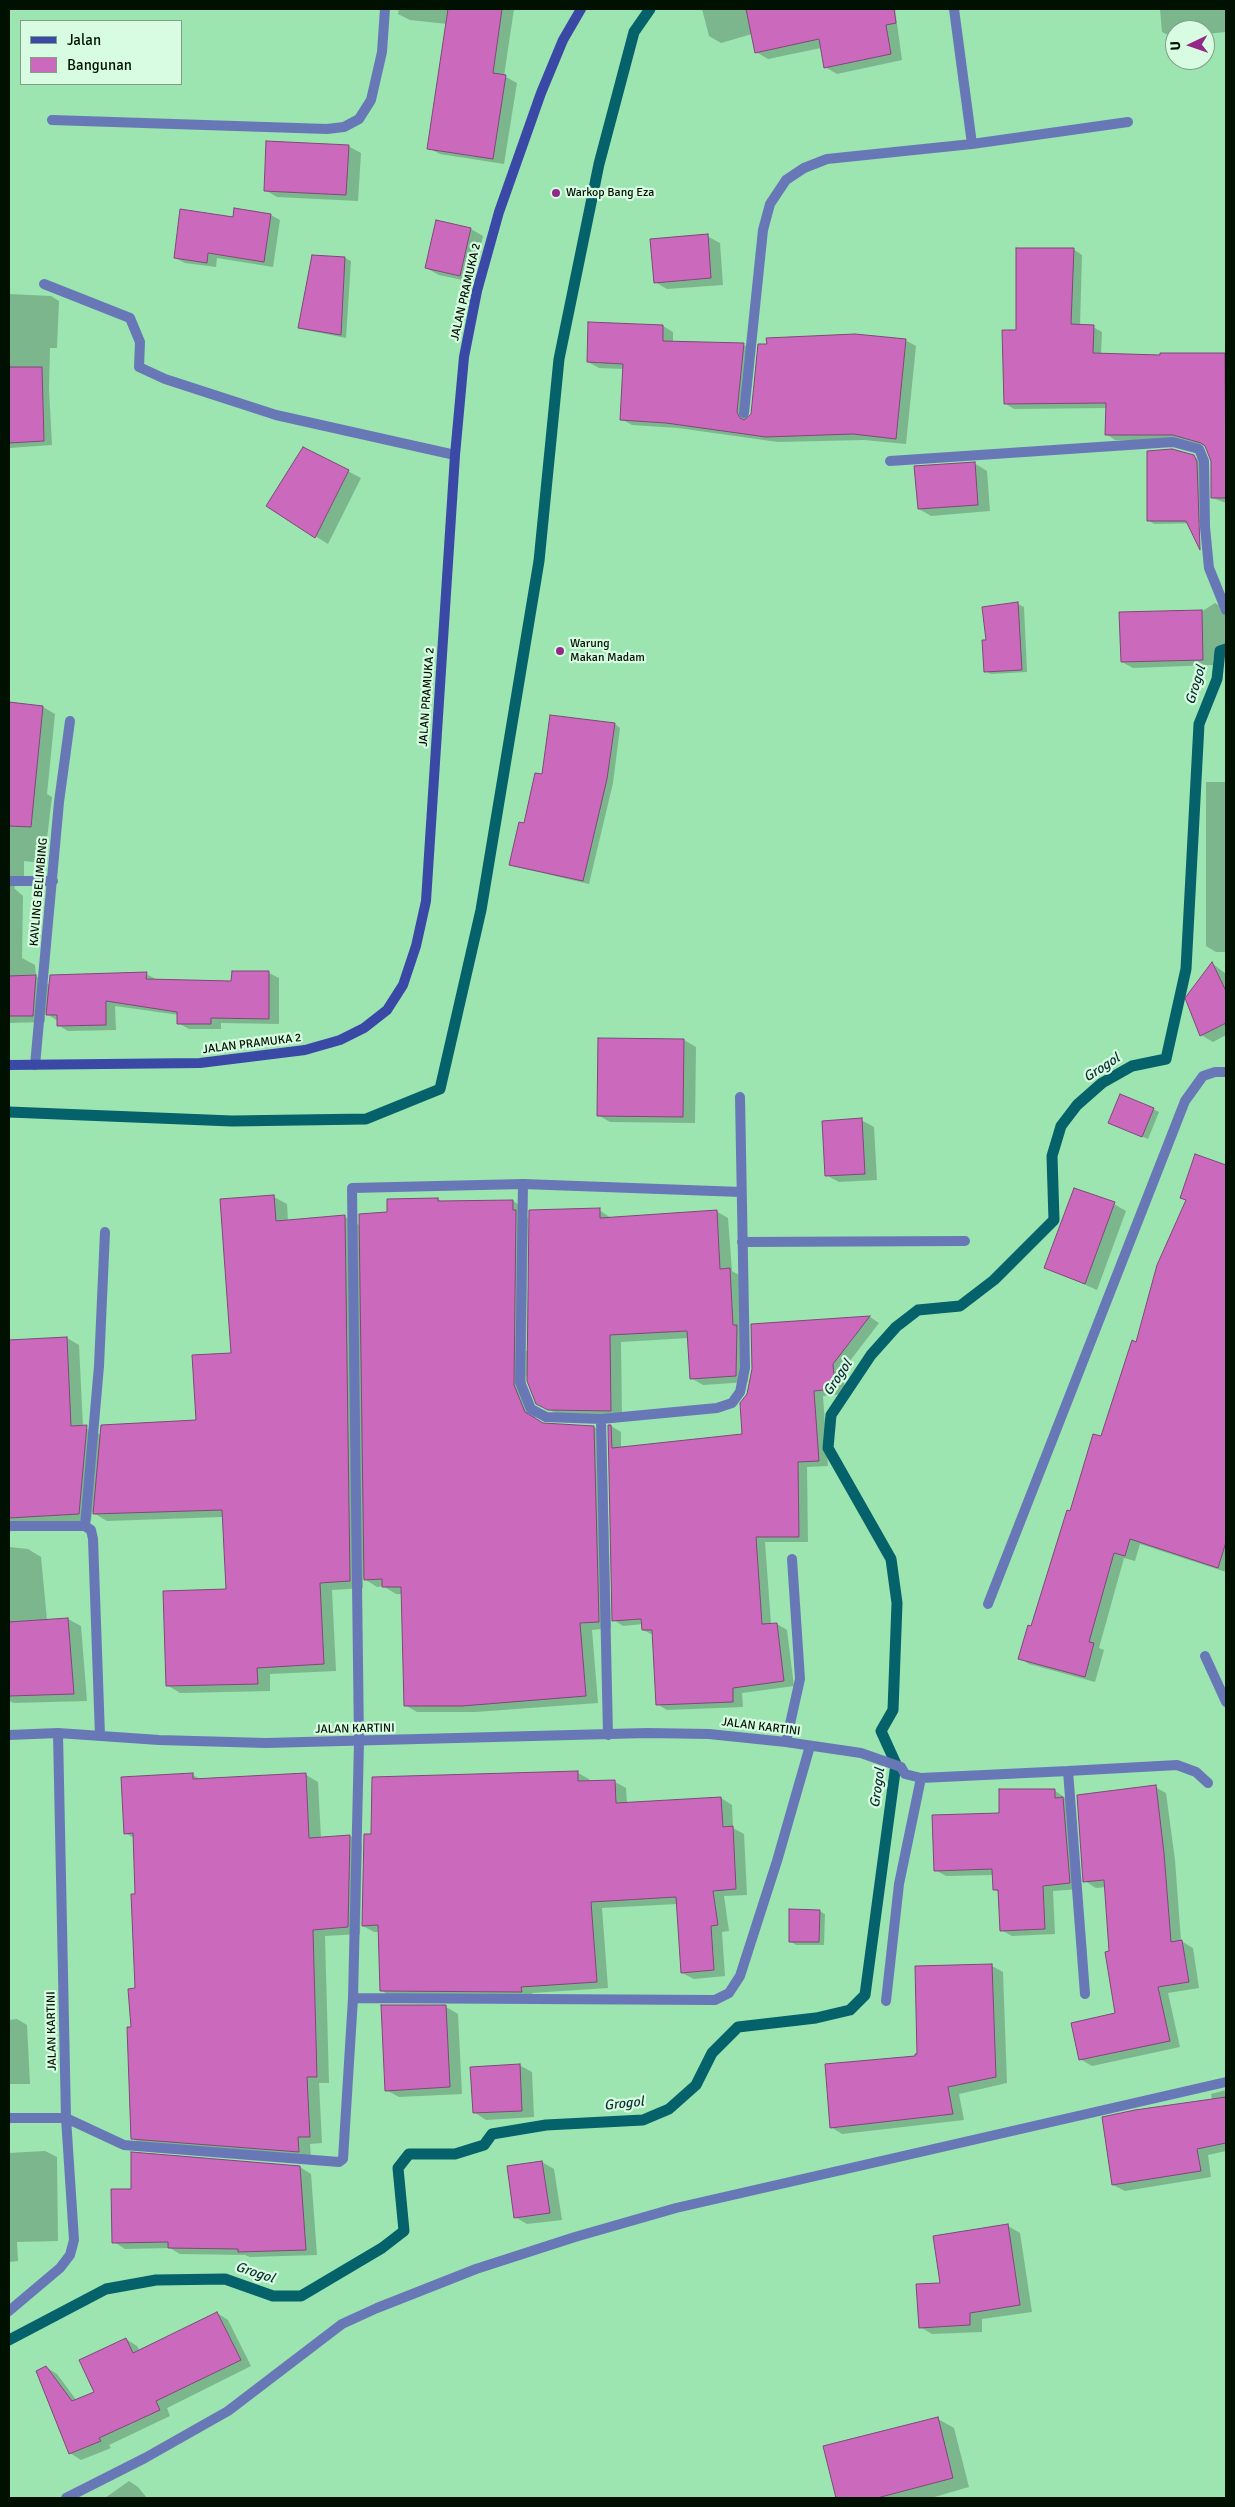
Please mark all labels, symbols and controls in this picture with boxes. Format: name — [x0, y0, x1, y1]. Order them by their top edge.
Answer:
legend — [20, 20, 182, 85]
north arrow — [1165, 20, 1215, 70]
text: Jalan — [67, 31, 101, 49]
text: U — [1167, 41, 1184, 51]
text: Bangunan — [67, 56, 132, 74]
place label: Warkop Bang Eza — [566, 186, 654, 200]
marker: Warkop Bang Eza — [550, 187, 562, 199]
street label: JALAN PRAMUKA 2 — [448, 242, 484, 342]
place label: Warung Makan Madam — [570, 637, 645, 665]
marker: Warung Makan Madam — [554, 645, 566, 657]
street label: JALAN PRAMUKA 2 — [416, 647, 438, 747]
water label: Grogol — [1182, 663, 1210, 707]
street label: KAVLING BELIMBING — [27, 837, 51, 947]
street label: JALAN PRAMUKA 2 — [202, 1031, 302, 1057]
water label: Grogol — [1081, 1050, 1123, 1086]
water label: Grogol — [820, 1357, 856, 1399]
street label: JALAN KARTINI — [721, 1715, 801, 1739]
street label: JALAN KARTINI — [315, 1721, 395, 1737]
water label: Grogol — [867, 1767, 889, 1809]
street label: JALAN KARTINI — [44, 1991, 60, 2071]
water label: Grogol — [603, 2094, 645, 2114]
water label: Grogol — [233, 2259, 277, 2287]

